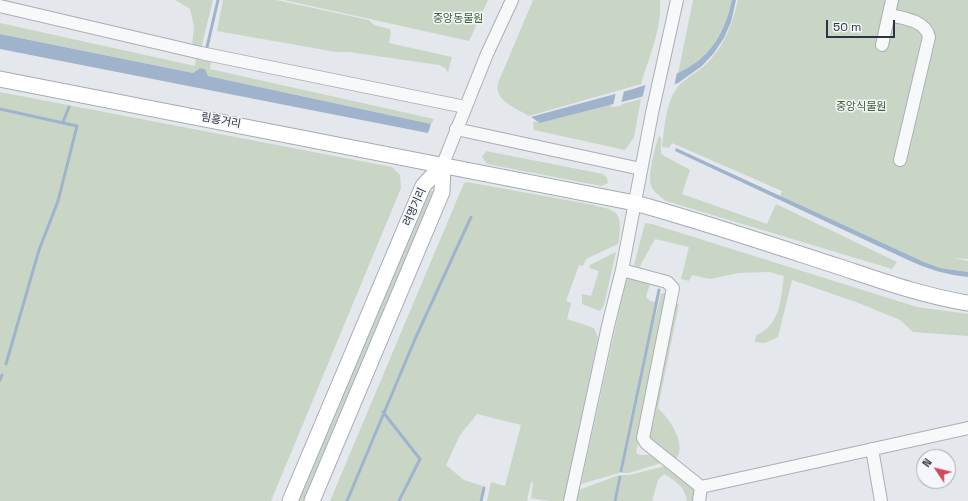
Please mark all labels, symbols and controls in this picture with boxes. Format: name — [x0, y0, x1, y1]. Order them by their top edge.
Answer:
park label: 중앙동물원 — [433, 12, 483, 26]
scale bar — [828, 12, 897, 38]
text: 50 m — [833, 19, 861, 35]
park label: 중앙식물원 — [836, 100, 886, 114]
street label: 림흥거리 — [200, 111, 242, 131]
street label: 려명거리 — [401, 186, 429, 228]
north arrow — [916, 449, 956, 489]
text: N — [919, 456, 935, 470]

